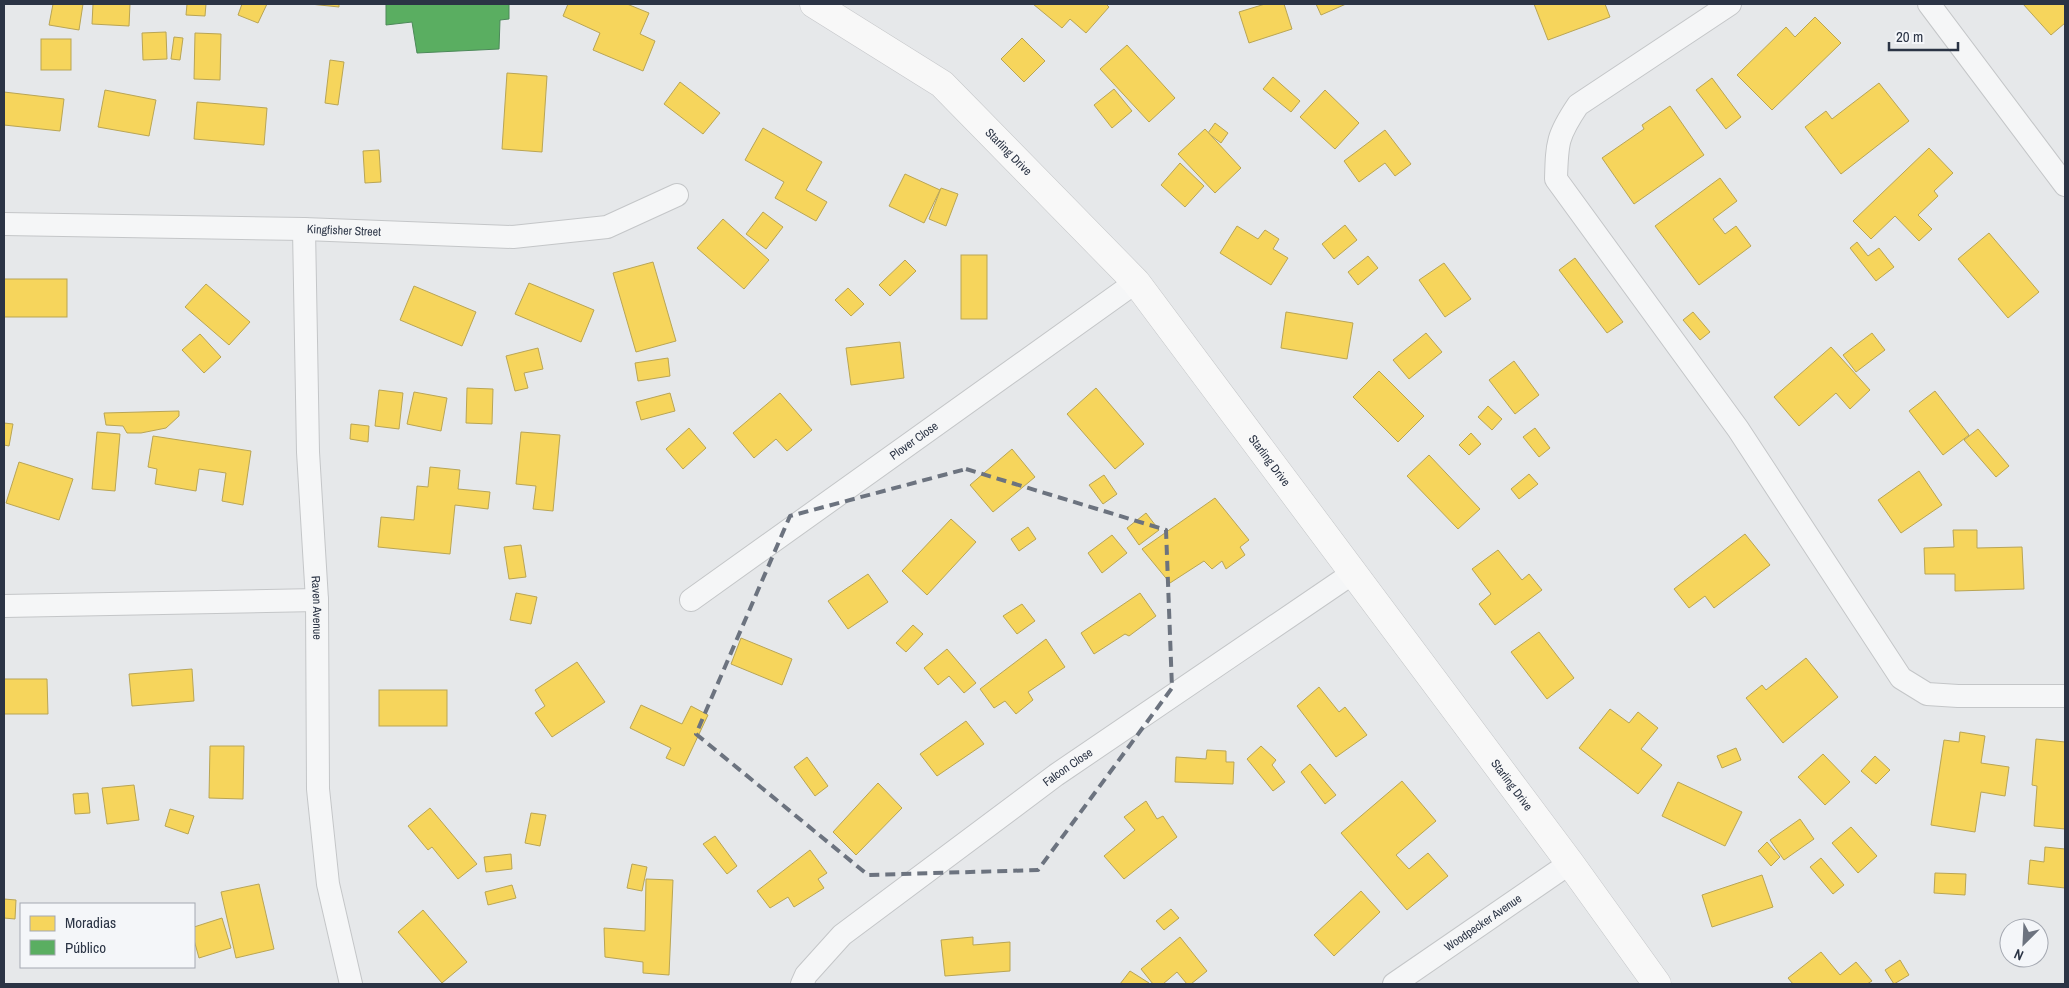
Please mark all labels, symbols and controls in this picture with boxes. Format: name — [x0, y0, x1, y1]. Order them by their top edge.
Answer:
scale bar — [1889, 20, 1958, 52]
text: 20 m — [1896, 26, 1923, 47]
street label: Starling Drive — [982, 125, 1035, 179]
street label: Kingfisher Street — [307, 221, 381, 240]
street label: Plover Close — [887, 418, 941, 463]
street label: Starling Drive — [1245, 432, 1294, 489]
street label: Raven Avenue — [308, 575, 325, 640]
street label: Falcon Close — [1040, 744, 1096, 790]
street label: Starling Drive — [1487, 756, 1536, 814]
street label: Woodpecker Avenue — [1441, 891, 1525, 955]
legend — [20, 903, 195, 968]
text: Moradias — [65, 912, 116, 933]
north arrow — [1999, 918, 2049, 968]
text: Público — [65, 937, 106, 958]
text: N — [2011, 945, 2026, 965]

